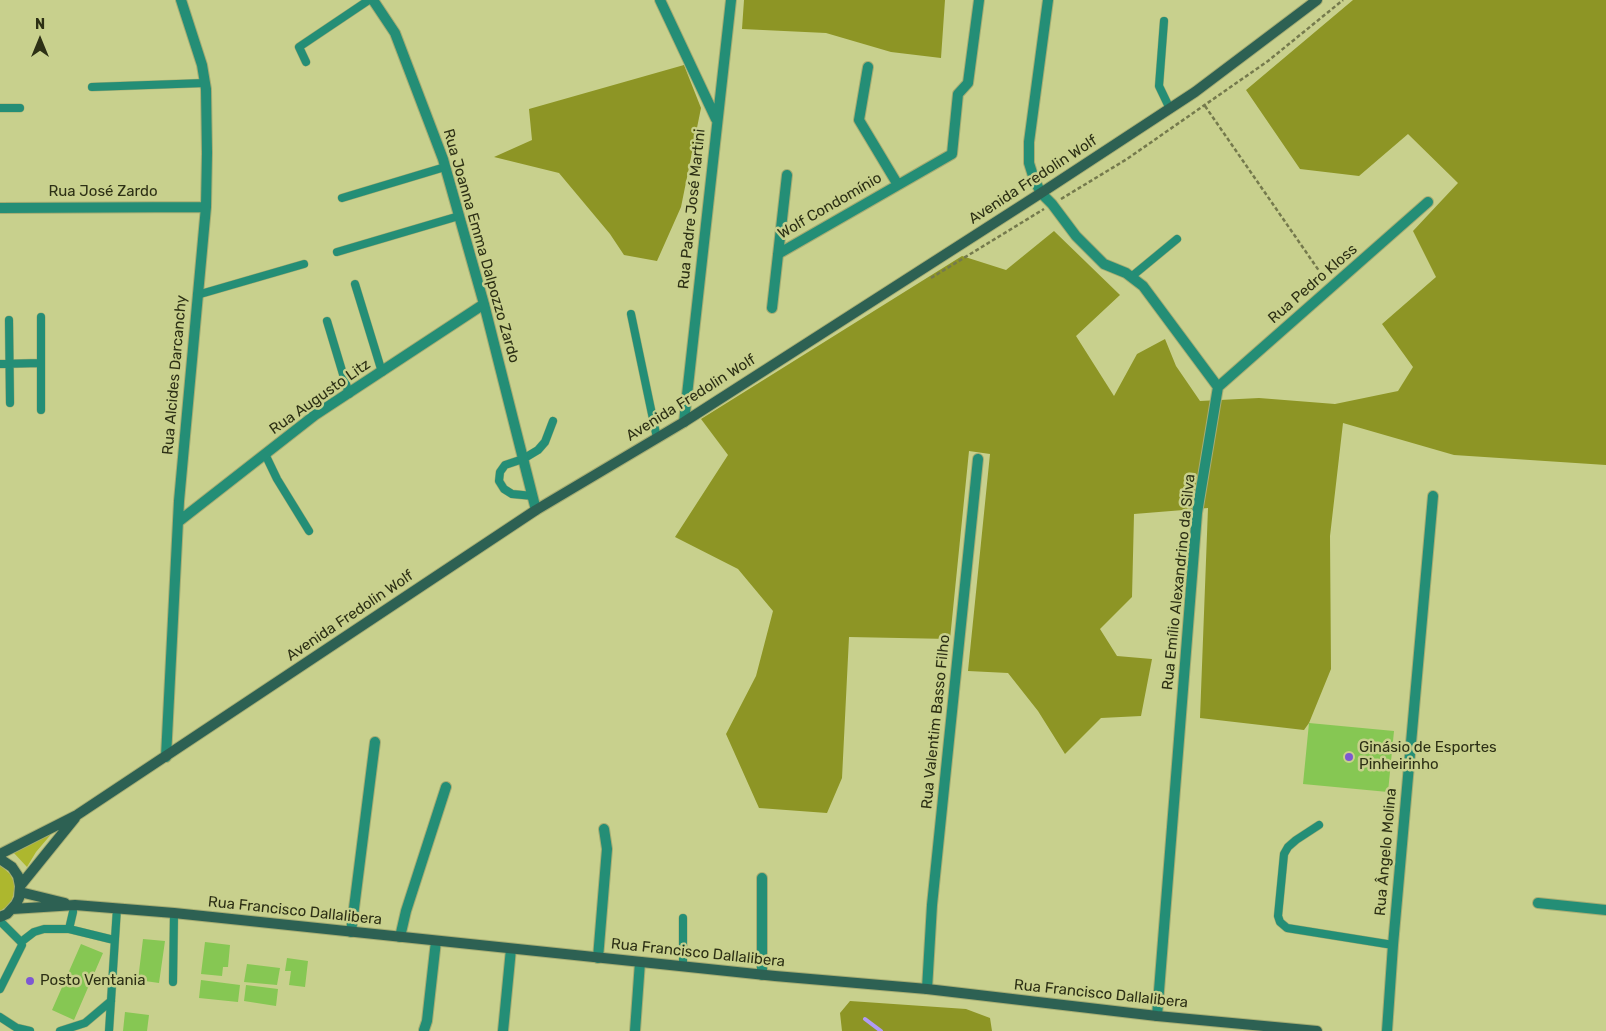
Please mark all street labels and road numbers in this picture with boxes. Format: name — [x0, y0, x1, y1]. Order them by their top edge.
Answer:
street label: Rua Joanna Emma Dalpozzo Zardo — [439, 127, 523, 365]
street label: Rua Padre José Martini — [675, 128, 709, 290]
street label: Avenida Fredolin Wolf — [965, 132, 1101, 228]
street label: Wolf Condomínio — [775, 169, 885, 243]
street label: Rua José Zardo — [48, 183, 158, 201]
street label: Rua Pedro Kloss — [1265, 240, 1361, 328]
street label: Rua Alcides Darcanchy — [159, 294, 191, 456]
street label: Avenida Fredolin Wolf — [623, 351, 759, 445]
street label: Rua Augusto Litz — [266, 355, 374, 439]
street label: Rua Emílio Alexandrino da Silva — [1159, 473, 1199, 691]
street label: Avenida Fredolin Wolf — [283, 567, 417, 665]
street label: Rua Valentim Basso Filho — [918, 634, 954, 810]
street label: Rua Ângelo Molina — [1371, 787, 1401, 917]
street label: Rua Francisco Dallalibera — [207, 893, 383, 929]
street label: Rua Francisco Dallalibera — [610, 935, 786, 971]
street label: Rua Francisco Dallalibera — [1013, 976, 1189, 1012]

